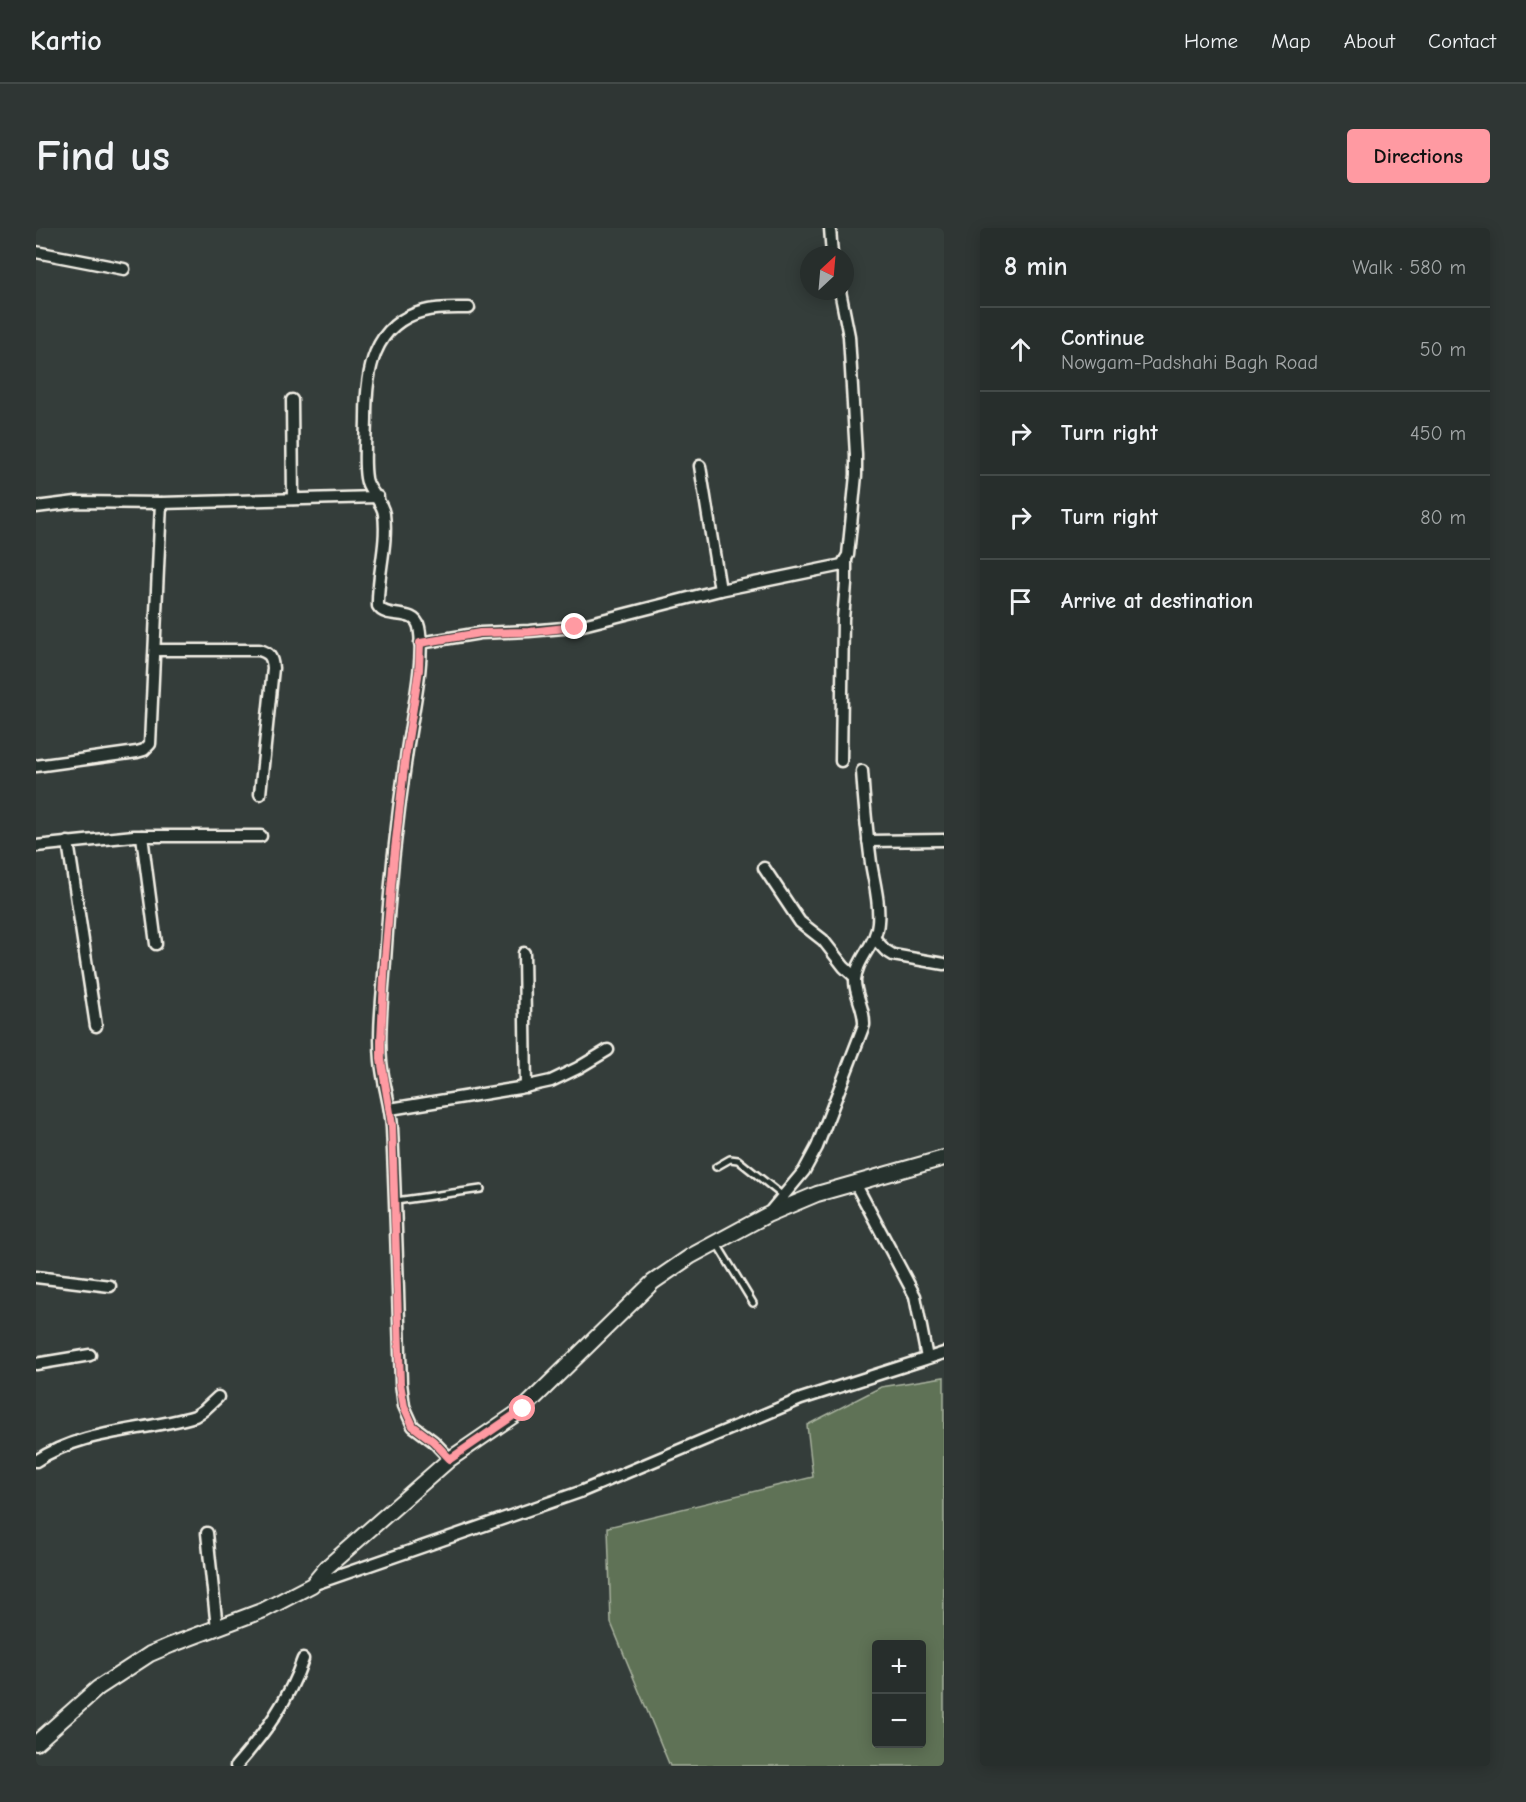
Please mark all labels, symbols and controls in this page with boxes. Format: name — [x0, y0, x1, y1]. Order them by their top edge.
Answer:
text: Kartio — [30, 25, 102, 57]
text: Home — [1184, 29, 1238, 53]
text: Map — [1271, 29, 1311, 53]
text: About — [1344, 29, 1395, 53]
text: Contact — [1428, 29, 1496, 53]
button: Directions — [1347, 129, 1490, 183]
text: Find us — [36, 132, 170, 181]
north arrow — [800, 246, 854, 300]
text: 8 min — [1004, 252, 1068, 282]
text: Walk · 580 m — [1352, 256, 1466, 279]
text: Continue — [1061, 325, 1144, 351]
icon: ahead — [1004, 333, 1037, 366]
text: 50 m — [1420, 338, 1466, 361]
text: Nowgam-Padshahi Bagh Road — [1061, 351, 1318, 374]
icon: right — [1004, 417, 1037, 450]
text: Turn right — [1061, 420, 1158, 446]
text: 450 m — [1410, 422, 1466, 445]
icon: right — [1004, 501, 1037, 534]
text: Turn right — [1061, 504, 1158, 530]
text: 80 m — [1420, 506, 1466, 529]
icon: arrive — [1004, 585, 1037, 618]
text: Arrive at destination — [1061, 588, 1253, 614]
route end — [561, 613, 587, 639]
route start — [509, 1395, 535, 1421]
map controls — [872, 1640, 926, 1748]
button: + — [872, 1640, 926, 1694]
button: − — [872, 1694, 926, 1748]

